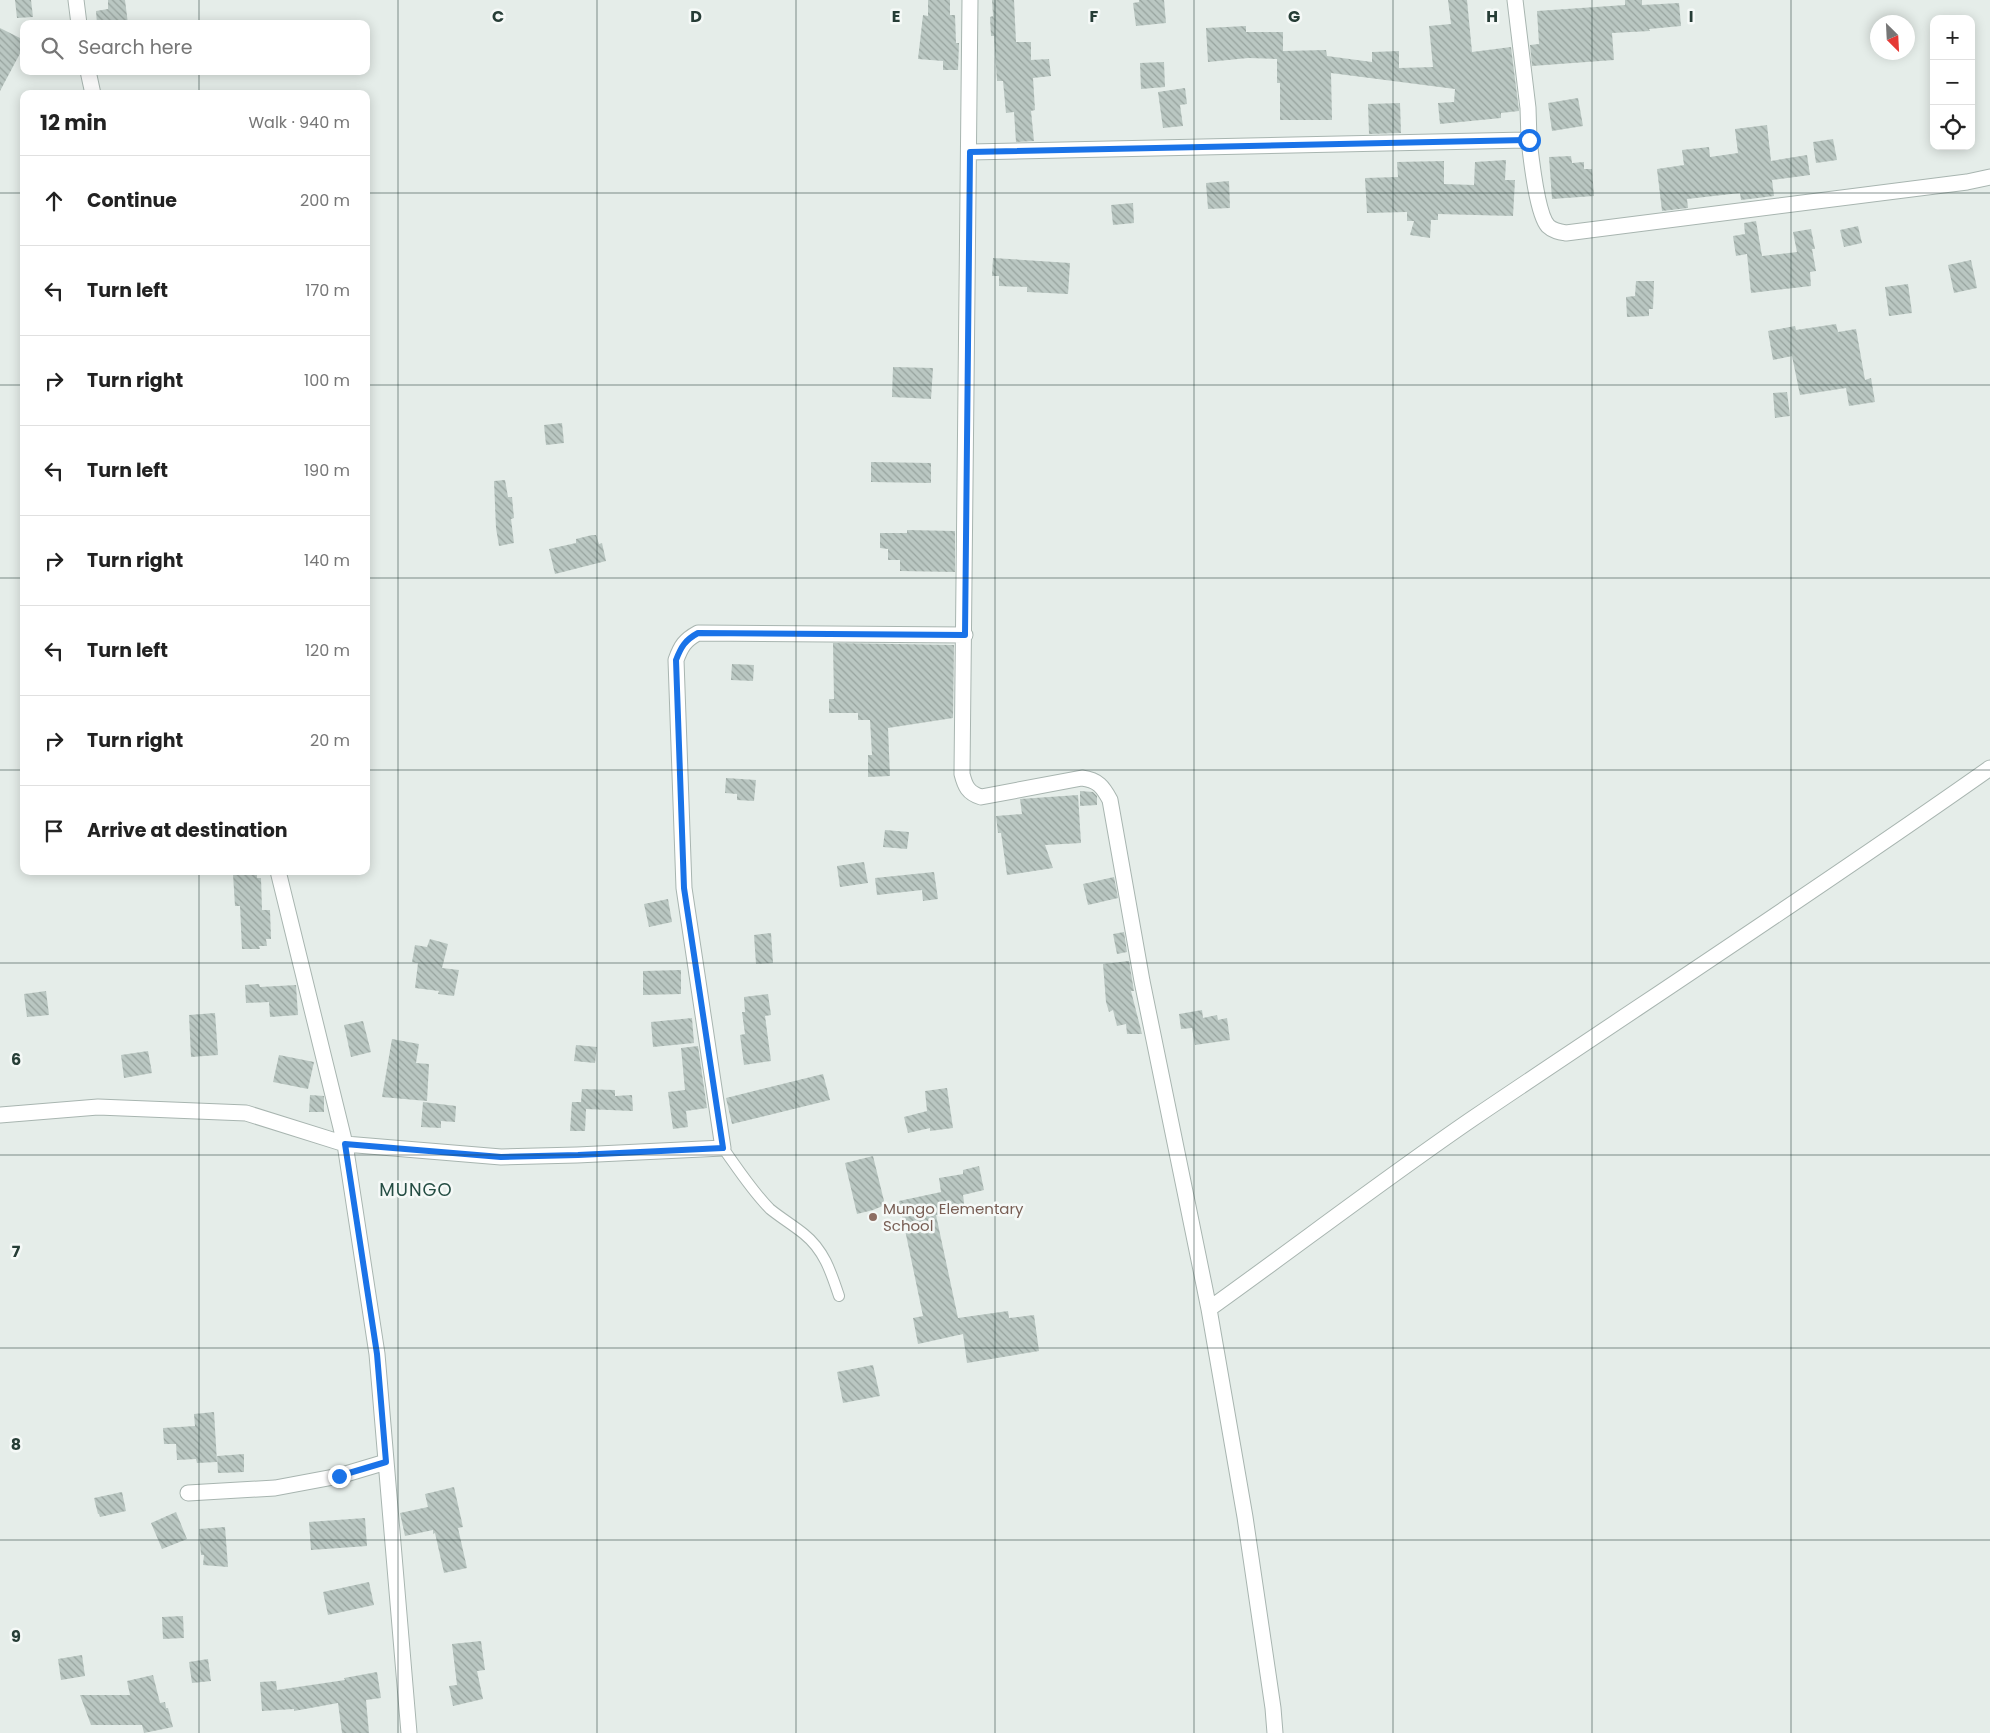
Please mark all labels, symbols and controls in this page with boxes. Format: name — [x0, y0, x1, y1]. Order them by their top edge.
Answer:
text: C — [492, 5, 504, 28]
text: D — [690, 5, 702, 28]
text: E — [892, 5, 900, 28]
text: F — [1090, 5, 1099, 28]
text: G — [1288, 5, 1300, 28]
text: H — [1486, 5, 1498, 28]
text: I — [1689, 5, 1693, 28]
north arrow — [1870, 15, 1915, 60]
map controls — [1930, 15, 1975, 150]
button: + — [1930, 15, 1975, 60]
search box — [20, 20, 370, 75]
icon: search — [38, 34, 66, 62]
text: Search here — [78, 34, 192, 61]
button: − — [1930, 60, 1975, 105]
button: locate — [1930, 105, 1975, 150]
text: 12 min — [40, 108, 107, 137]
text: Walk · 940 m — [249, 111, 350, 134]
route start — [1518, 129, 1541, 152]
icon: ahead — [40, 187, 68, 215]
text: Continue — [87, 187, 177, 214]
text: 200 m — [300, 189, 350, 212]
icon: left — [40, 277, 68, 305]
text: Turn left — [87, 277, 168, 304]
text: 170 m — [305, 279, 350, 302]
icon: right — [40, 367, 68, 395]
text: Turn right — [87, 367, 183, 394]
text: 100 m — [304, 369, 350, 392]
icon: left — [40, 457, 68, 485]
text: Turn left — [87, 457, 168, 484]
text: 190 m — [304, 459, 350, 482]
icon: right — [40, 547, 68, 575]
text: Turn right — [87, 547, 183, 574]
text: 140 m — [304, 549, 350, 572]
icon: left — [40, 637, 68, 665]
text: Turn left — [87, 637, 168, 664]
text: 120 m — [305, 639, 350, 662]
icon: right — [40, 727, 68, 755]
text: Turn right — [87, 727, 183, 754]
text: 20 m — [310, 729, 350, 752]
icon: arrive — [40, 817, 68, 845]
text: Arrive at destination — [87, 817, 288, 844]
text: 6 — [11, 1048, 21, 1071]
district label: MUNGO — [379, 1177, 453, 1202]
place label: Mungo Elementary School — [883, 1198, 1024, 1236]
marker: Mungo Elementary School — [867, 1211, 879, 1223]
text: 7 — [12, 1240, 21, 1263]
text: 8 — [11, 1433, 21, 1456]
route end — [328, 1465, 351, 1488]
text: 9 — [11, 1625, 21, 1648]

